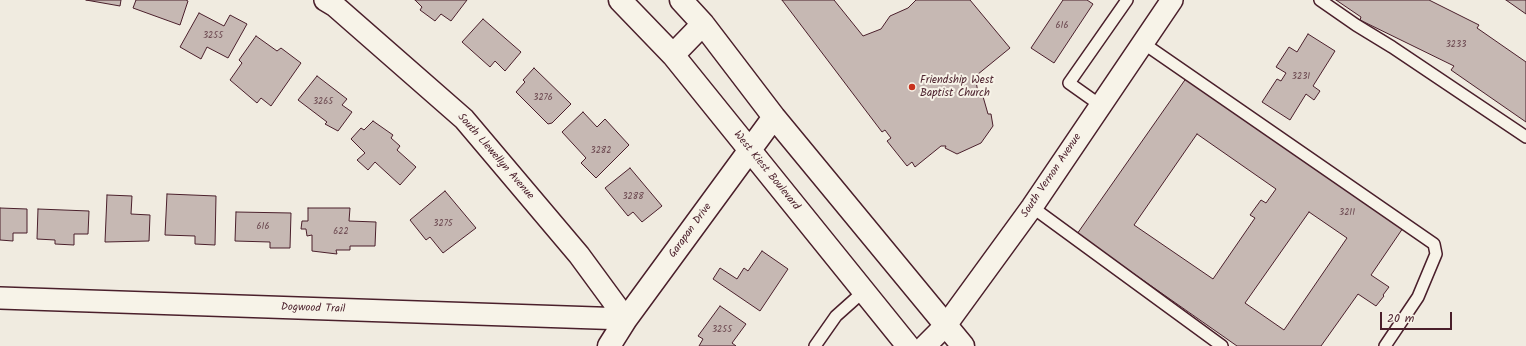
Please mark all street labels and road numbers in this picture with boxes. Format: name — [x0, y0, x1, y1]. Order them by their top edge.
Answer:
street label: South Llewellyn Avenue — [454, 111, 536, 203]
street label: West Kiest Boulevard — [730, 129, 802, 213]
street label: South Vernon Avenue — [1019, 131, 1085, 221]
street label: Garapan Drive — [667, 201, 715, 261]
street label: Dogwood Trail — [281, 301, 345, 317]

